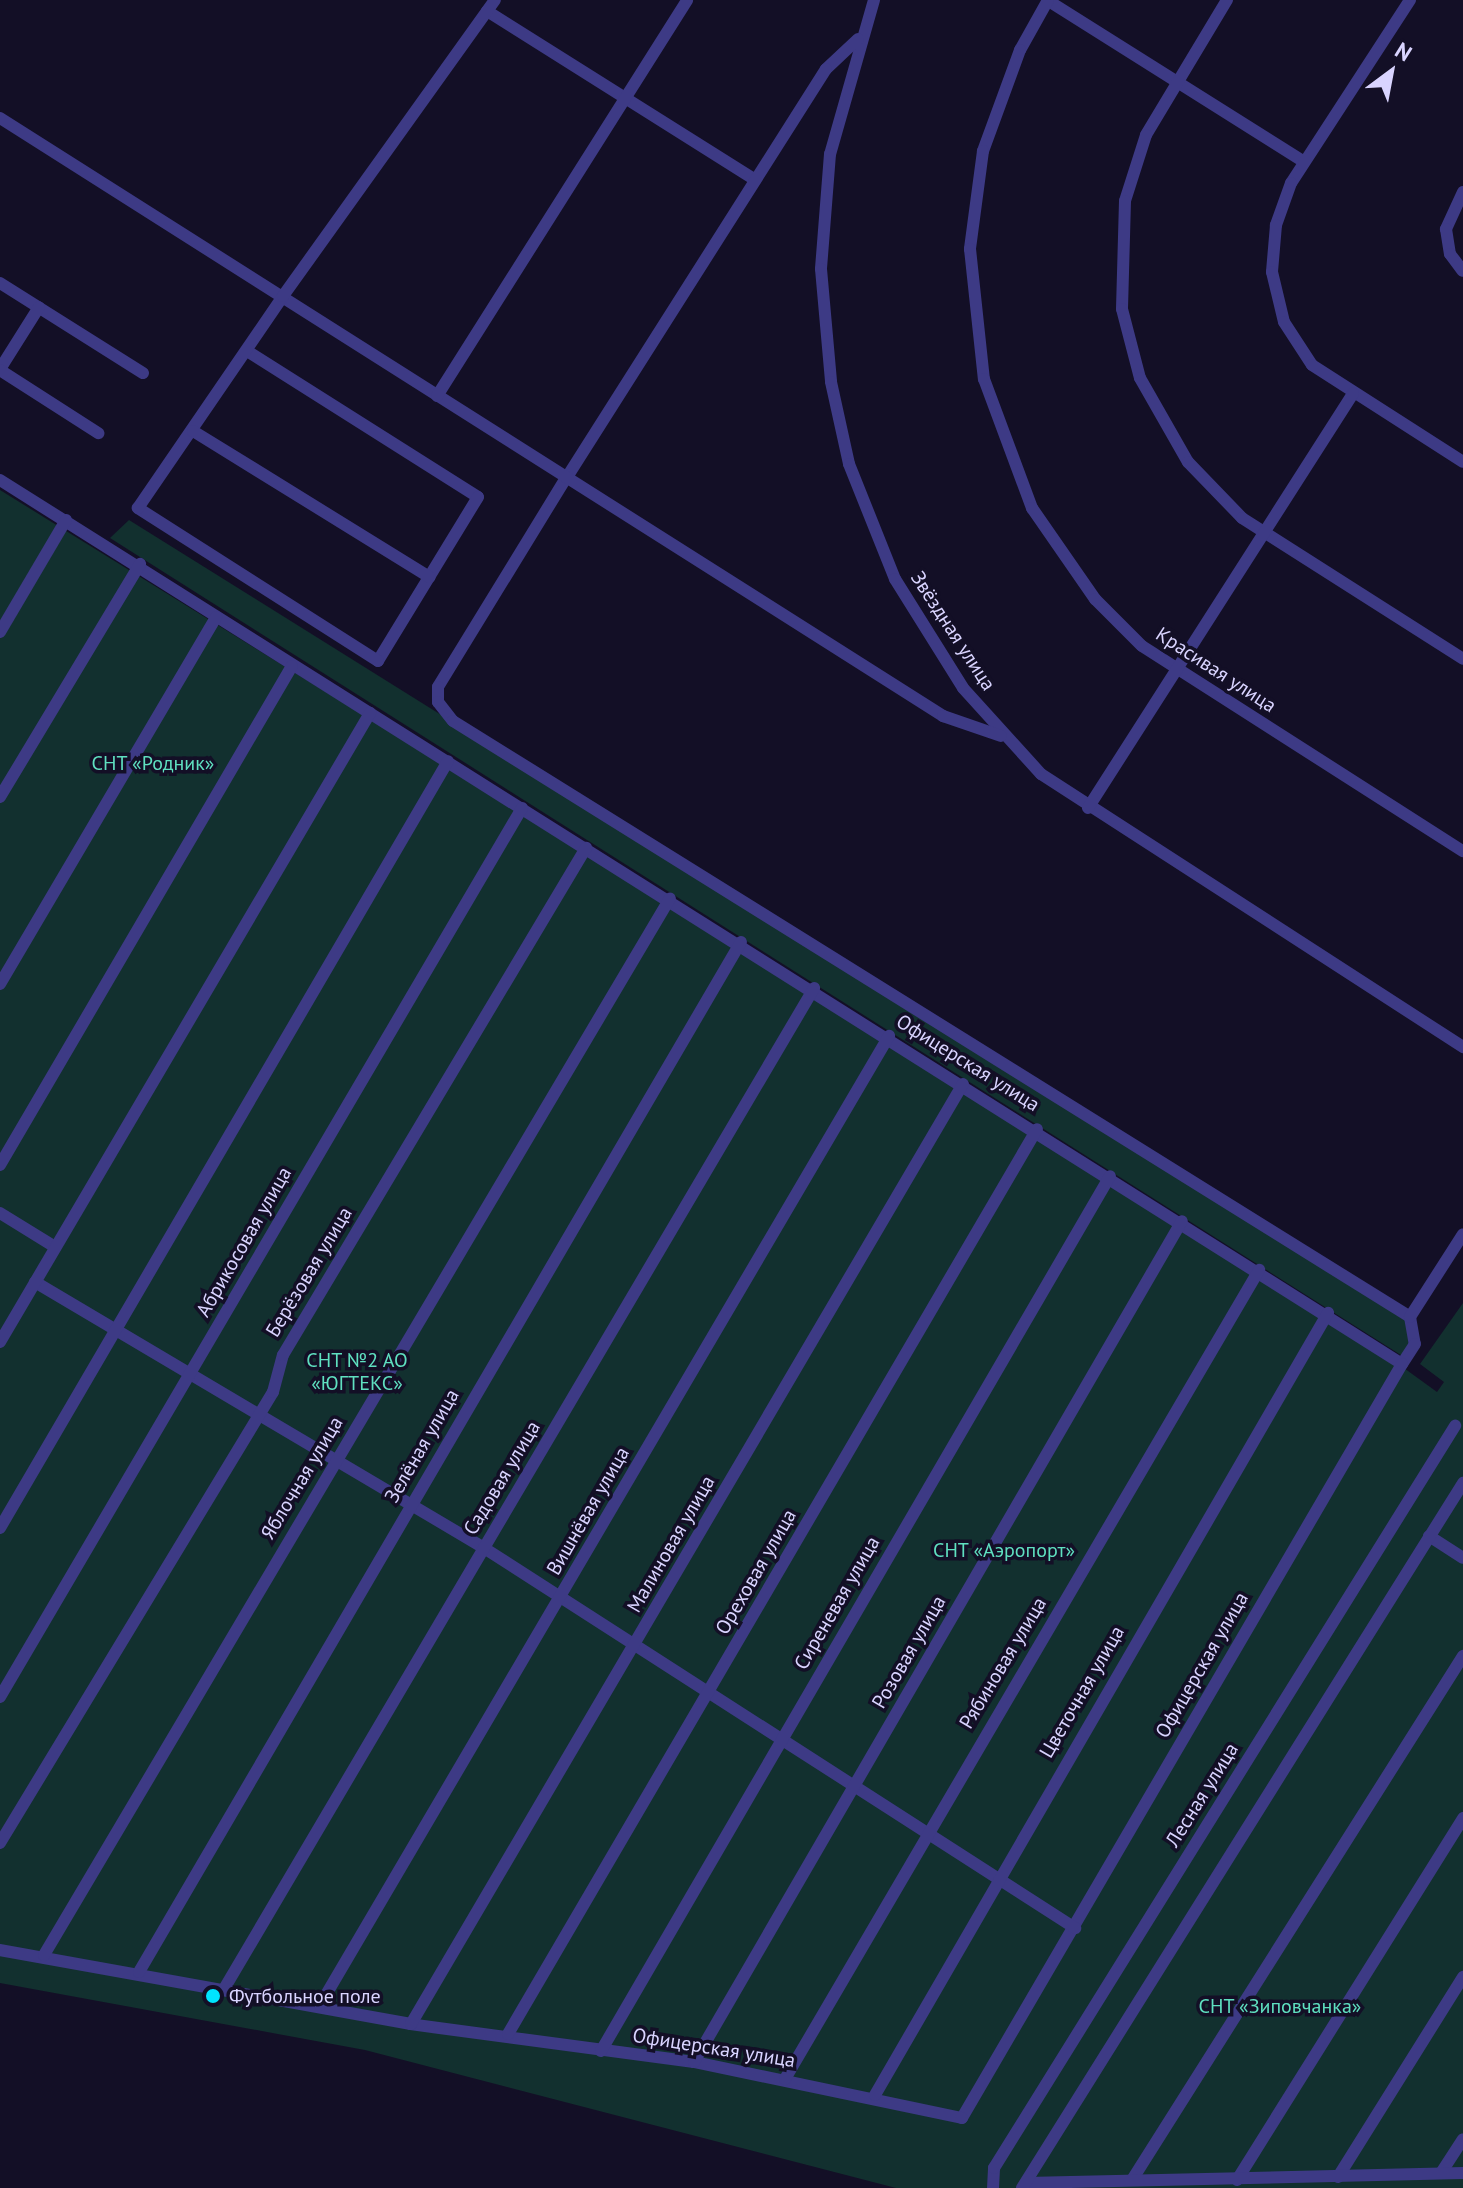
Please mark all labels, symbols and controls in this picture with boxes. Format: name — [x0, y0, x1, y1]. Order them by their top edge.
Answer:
north arrow — [1351, 32, 1431, 112]
text: N — [1390, 36, 1417, 67]
street label: Звёздная улица — [906, 567, 1000, 695]
street label: Красивая улица — [1151, 622, 1281, 718]
park label: СНТ «Родник» — [91, 751, 215, 775]
street label: Офицерская улица — [892, 1009, 1044, 1117]
street label: Абрикосовая улица — [191, 1163, 297, 1321]
street label: Берёзовая улица — [261, 1203, 357, 1341]
park label: СНТ №2 АО «ЮГТЕКС» — [306, 1349, 408, 1396]
street label: Зелёная улица — [380, 1385, 464, 1507]
street label: Яблочная улица — [256, 1412, 348, 1544]
street label: Садовая улица — [459, 1417, 545, 1539]
street label: Вишнёвая улица — [542, 1443, 634, 1579]
street label: Малиновая улица — [622, 1471, 720, 1617]
street label: Ореховая улица — [710, 1505, 802, 1639]
street label: Сиреневая улица — [789, 1532, 885, 1674]
park label: СНТ «Аэропорт» — [933, 1538, 1075, 1562]
street label: Офицерская улица — [1151, 1588, 1253, 1742]
street label: Розовая улица — [867, 1591, 951, 1713]
street label: Рябиновая улица — [954, 1593, 1052, 1733]
street label: Цветочная улица — [1034, 1622, 1130, 1762]
street label: Лесная улица — [1161, 1739, 1243, 1851]
place label: Футбольное поле — [229, 1984, 381, 2008]
marker: Футбольное поле — [204, 1987, 222, 2005]
park label: СНТ «Зиповчанка» — [1198, 1994, 1362, 2018]
street label: Офицерская улица — [631, 2023, 797, 2073]

